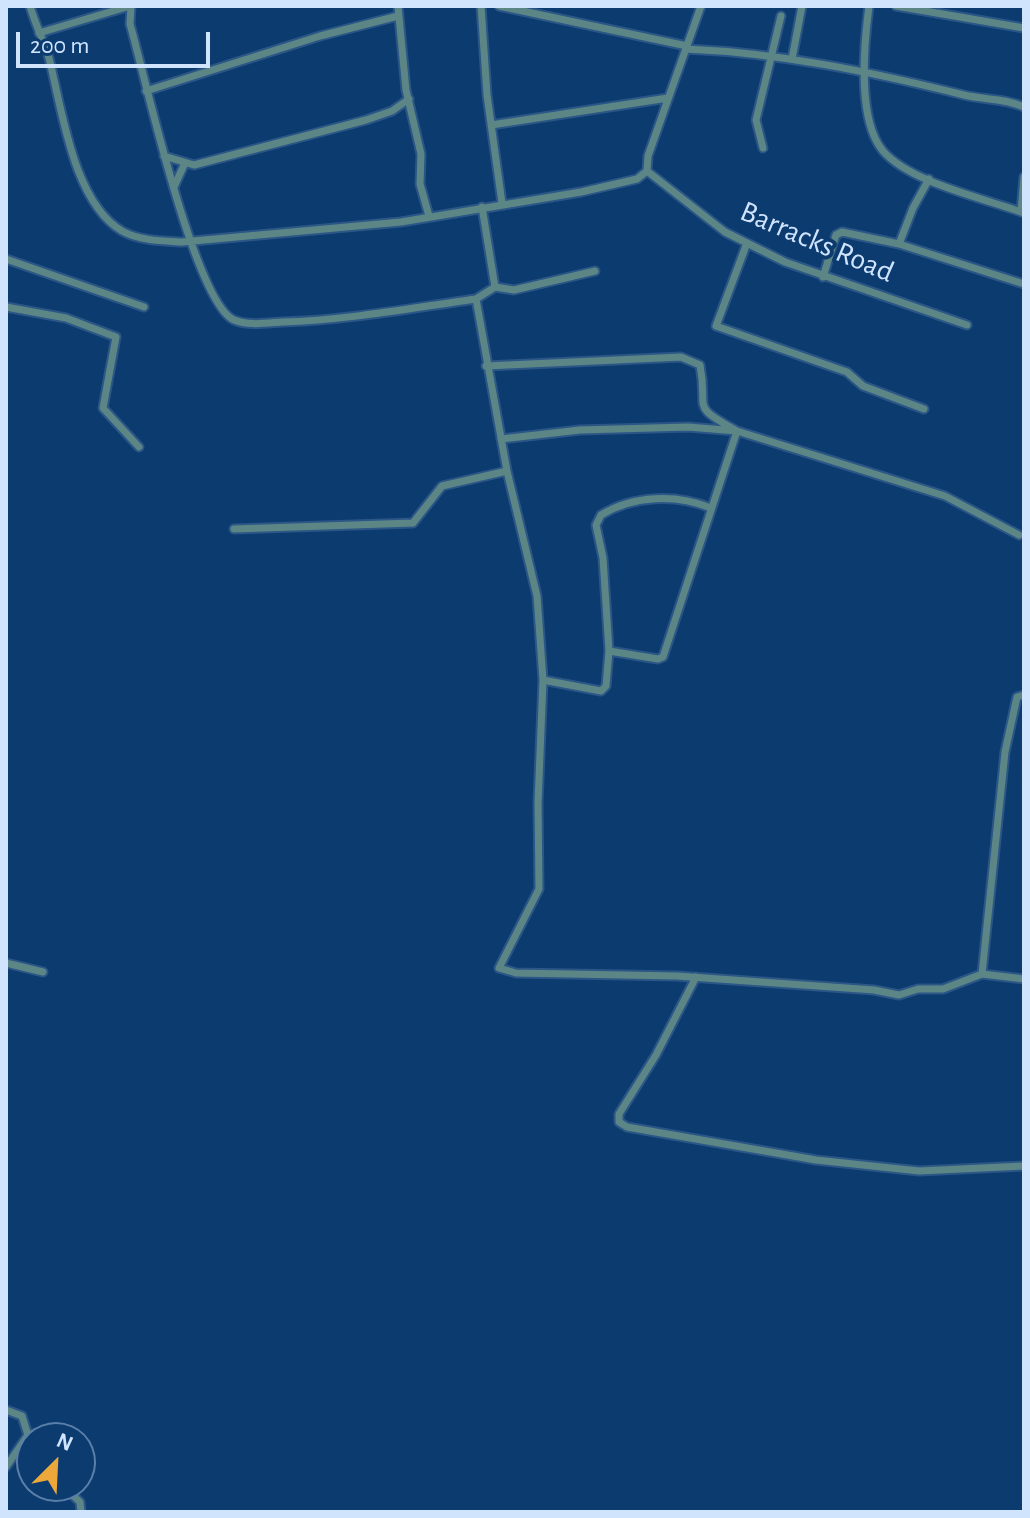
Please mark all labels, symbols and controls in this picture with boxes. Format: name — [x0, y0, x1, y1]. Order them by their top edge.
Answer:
scale bar — [20, 16, 214, 66]
text: 200 m — [30, 34, 89, 58]
street label: Barracks Road — [735, 193, 899, 291]
north arrow — [16, 1422, 96, 1502]
text: N — [53, 1429, 76, 1455]

